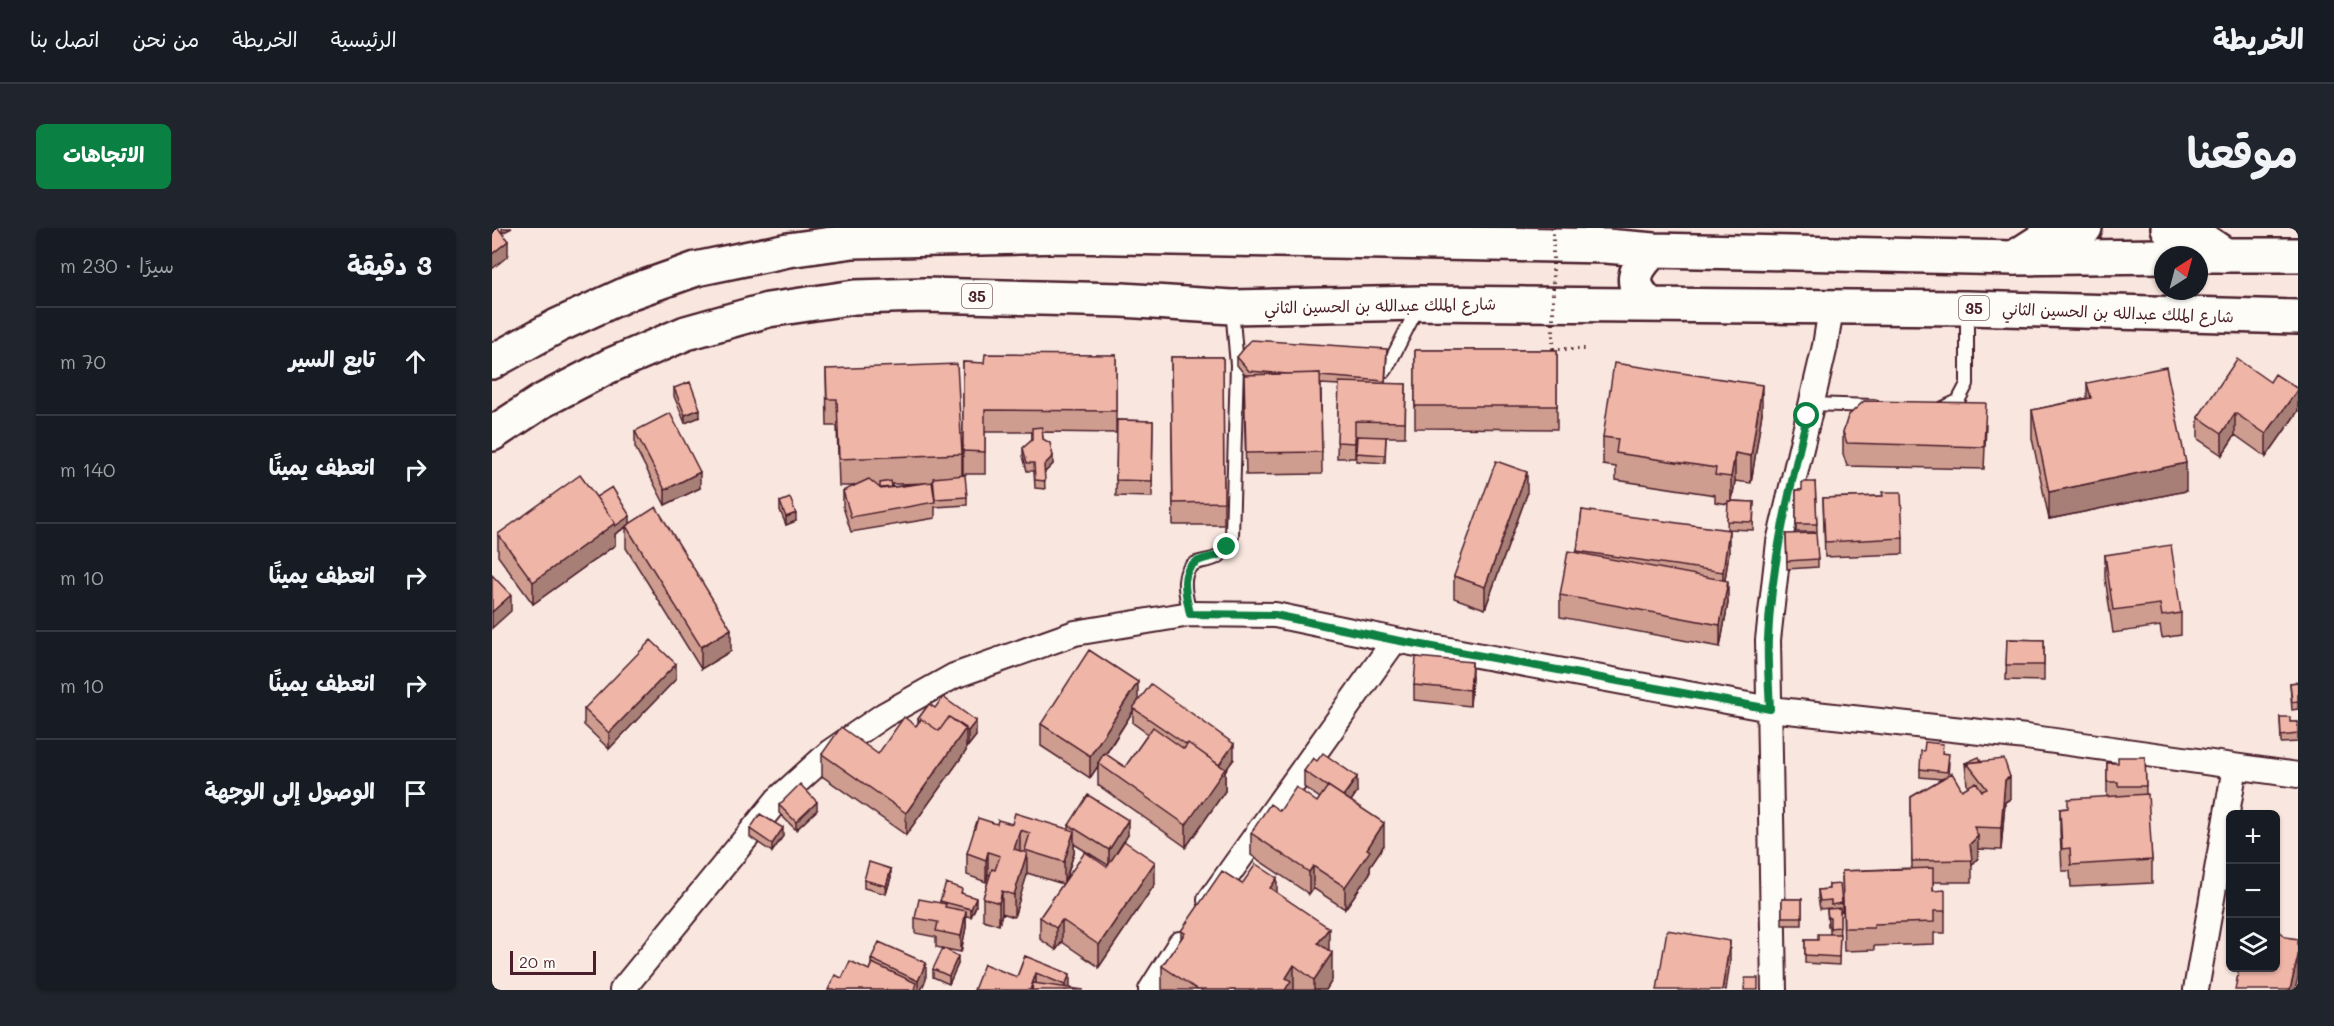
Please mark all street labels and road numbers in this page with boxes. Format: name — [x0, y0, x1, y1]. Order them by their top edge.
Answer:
road number: 35 — [962, 284, 992, 308]
street label: شارع الملك عبدالله بن الحسين الثاني — [1264, 292, 1496, 323]
road number: 35 — [1959, 296, 1989, 320]
street label: شارع الملك عبدالله بن الحسين الثاني — [2002, 297, 2234, 332]

